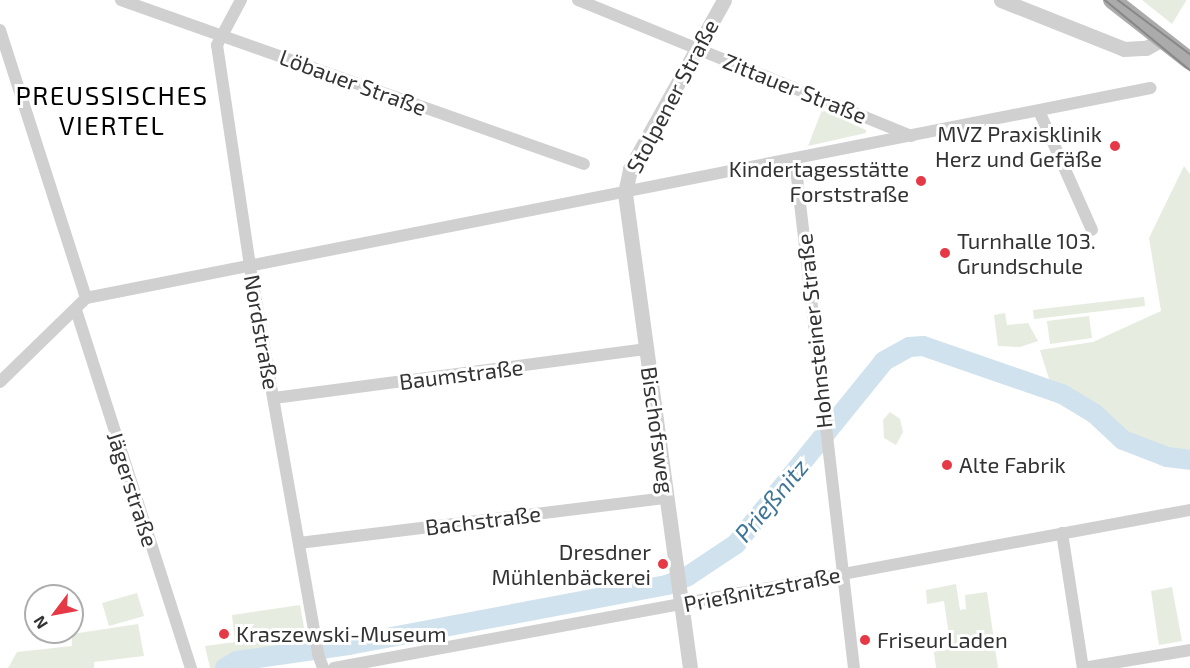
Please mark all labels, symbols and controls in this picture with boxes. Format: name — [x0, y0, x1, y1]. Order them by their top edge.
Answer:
street label: Stolpener Straße — [620, 14, 724, 178]
street label: Löbauer Straße — [276, 43, 430, 121]
street label: Zittauer Straße — [719, 47, 871, 129]
district label: PREUSSISCHES VIERTEL — [15, 79, 209, 140]
place label: MVZ Praxisklinik Herz und Gefäße — [935, 120, 1102, 172]
marker: MVZ Praxisklinik Herz und Gefäße — [1106, 137, 1124, 155]
place label: Kindertagesstätte Forststraße — [729, 155, 909, 206]
marker: Kindertagesstätte Forststraße — [914, 174, 928, 188]
place label: Turnhalle 103. Grundschule — [957, 227, 1096, 278]
street label: Hohnsteiner Straße — [791, 232, 837, 430]
marker: Turnhalle 103. Grundschule — [938, 246, 952, 260]
street label: Nordstraße — [239, 272, 285, 392]
street label: Baumstraße — [398, 353, 524, 395]
street label: Bischofsweg — [636, 365, 680, 495]
street label: Jägerstraße — [102, 428, 164, 550]
place label: Alte Fabrik — [959, 452, 1066, 478]
water label: Prießnitz — [728, 453, 814, 547]
marker: Alte Fabrik — [940, 458, 954, 472]
street label: Bachstraße — [424, 500, 542, 540]
place label: Dresdner Mühlenbäckerei — [491, 538, 651, 590]
marker: Dresdner Mühlenbäckerei — [656, 557, 670, 571]
street label: Prießnitzstraße — [681, 561, 843, 617]
north arrow — [24, 584, 84, 644]
text: N — [29, 613, 51, 633]
place label: Kraszewski-Museum — [236, 621, 447, 647]
marker: Kraszewski-Museum — [217, 627, 231, 641]
place label: FriseurLaden — [877, 627, 1008, 653]
marker: FriseurLaden — [858, 633, 872, 647]

